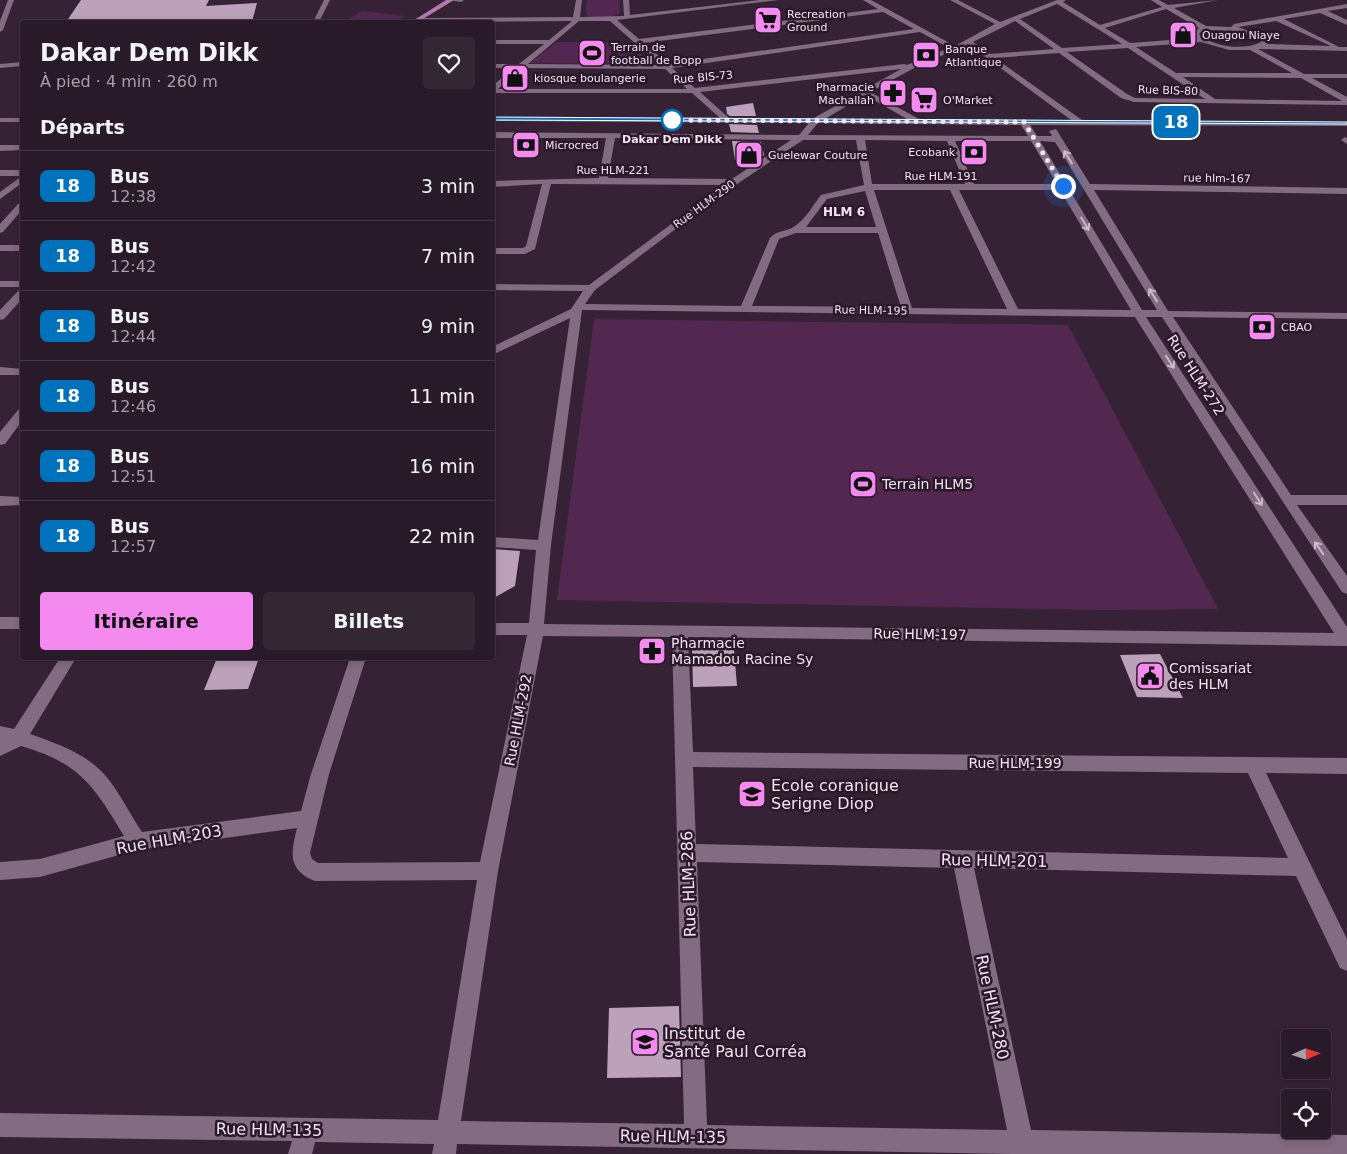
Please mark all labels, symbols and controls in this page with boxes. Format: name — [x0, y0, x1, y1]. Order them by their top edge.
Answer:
supermarket icon: Recreation Ground — [753, 5, 783, 35]
place label: Recreation Ground — [787, 8, 846, 34]
shop icon: Ouagou Niaye — [1168, 20, 1198, 50]
place label: Ouagou Niaye — [1202, 29, 1280, 42]
button: heart — [423, 37, 475, 89]
sports icon: Terrain de football de Bopp — [577, 38, 607, 68]
text: Dakar Dem Dikk — [40, 39, 258, 67]
bank icon: Banque Atlantique — [911, 40, 941, 70]
place label: Terrain de football de Bopp — [610, 41, 701, 67]
place label: Banque Atlantique — [945, 43, 1002, 69]
shop icon: kiosque boulangerie — [500, 63, 530, 93]
street label: Rue BIS-73 — [673, 68, 734, 87]
text: À pied · 4 min · 260 m — [40, 72, 218, 91]
place label: kiosque boulangerie — [534, 72, 646, 85]
pharmacy icon: Pharmacie Machallah — [878, 78, 908, 108]
place label: Pharmacie Machallah — [816, 81, 874, 107]
street label: Rue BIS-80 — [1138, 83, 1198, 98]
supermarket icon: O'Market — [909, 85, 939, 115]
place label: O'Market — [943, 94, 993, 107]
line badge: 18 — [1154, 106, 1198, 138]
marker: Dakar Dem Dikk — [661, 109, 683, 131]
text: 18 — [1163, 111, 1189, 132]
text: Départs — [40, 116, 125, 138]
bank icon: Microcred — [511, 130, 541, 160]
place label: Dakar Dem Dikk — [622, 133, 723, 146]
bank icon: Ecobank — [959, 137, 989, 167]
place label: Microcred — [545, 139, 599, 152]
shop icon: Guelewar Couture — [734, 140, 764, 170]
place label: Ecobank — [908, 146, 956, 159]
place label: Guelewar Couture — [768, 149, 868, 162]
one-way arrow — [1063, 150, 1073, 164]
street label: Rue HLM-221 — [576, 164, 650, 177]
text: Bus — [110, 165, 149, 187]
street label: Rue HLM-191 — [904, 170, 978, 183]
street label: rue hlm-167 — [1183, 171, 1251, 186]
your location — [1051, 174, 1076, 199]
text: 18 — [55, 175, 80, 196]
text: 3 min — [421, 175, 475, 197]
street label: Rue HLM-290 — [671, 178, 738, 231]
text: 12:38 — [110, 187, 156, 206]
district label: HLM 6 — [823, 205, 865, 219]
one-way arrow — [1081, 216, 1091, 230]
text: Bus — [110, 235, 149, 257]
text: 18 — [55, 245, 80, 266]
text: 7 min — [421, 245, 475, 267]
text: 12:42 — [110, 257, 156, 276]
one-way arrow — [1148, 288, 1158, 302]
street label: Rue HLM-195 — [834, 303, 908, 318]
text: Bus — [110, 305, 149, 327]
bank icon: CBAO — [1247, 312, 1277, 342]
text: 18 — [55, 315, 80, 336]
text: 9 min — [421, 315, 475, 337]
place label: CBAO — [1281, 321, 1313, 334]
text: 12:44 — [110, 327, 156, 346]
street label: Rue HLM-272 — [1164, 332, 1228, 418]
one-way arrow — [1165, 355, 1175, 369]
text: Bus — [110, 375, 149, 397]
text: 18 — [55, 385, 80, 406]
text: 11 min — [409, 385, 475, 407]
text: 12:46 — [110, 397, 156, 416]
text: Bus — [110, 445, 149, 467]
text: 18 — [55, 455, 80, 476]
text: 16 min — [409, 455, 475, 477]
text: 12:51 — [110, 467, 156, 486]
sports icon: Terrain HLM5 — [848, 469, 878, 499]
place label: Terrain HLM5 — [881, 476, 973, 492]
one-way arrow — [1253, 492, 1263, 506]
text: Bus — [110, 515, 149, 537]
text: 18 — [55, 525, 80, 546]
text: 22 min — [409, 525, 475, 547]
text: 12:57 — [110, 537, 156, 556]
one-way arrow — [1314, 541, 1324, 555]
button: Itinéraire — [40, 592, 253, 650]
button: Billets — [263, 592, 475, 650]
street label: Rue HLM-197 — [873, 625, 967, 643]
place label: Pharmacie Mamadou Racine Sy — [671, 635, 813, 667]
pharmacy icon: Pharmacie Mamadou Racine Sy — [637, 636, 667, 666]
place label: Comissariat des HLM — [1169, 660, 1252, 692]
public building icon: Comissariat des HLM — [1135, 661, 1165, 691]
street label: Rue HLM-292 — [501, 673, 535, 767]
street label: Rue HLM-199 — [968, 755, 1062, 771]
place label: Ecole coranique Serigne Diop — [771, 776, 899, 813]
school or university icon: Ecole coranique Serigne Diop — [737, 779, 767, 809]
street label: Rue HLM-203 — [115, 821, 223, 858]
street label: Rue HLM-286 — [677, 830, 700, 938]
street label: Rue HLM-201 — [941, 850, 1047, 871]
street label: Rue HLM-280 — [972, 953, 1013, 1061]
place label: Institut de Santé Paul Corréa — [664, 1024, 807, 1061]
school or university icon: Institut de Santé Paul Corréa — [630, 1027, 660, 1057]
north arrow — [1281, 1029, 1331, 1079]
map controls — [1281, 1029, 1331, 1139]
button: locate — [1281, 1089, 1331, 1139]
street label: Rue HLM-135 — [216, 1119, 322, 1140]
street label: Rue HLM-135 — [620, 1126, 726, 1147]

